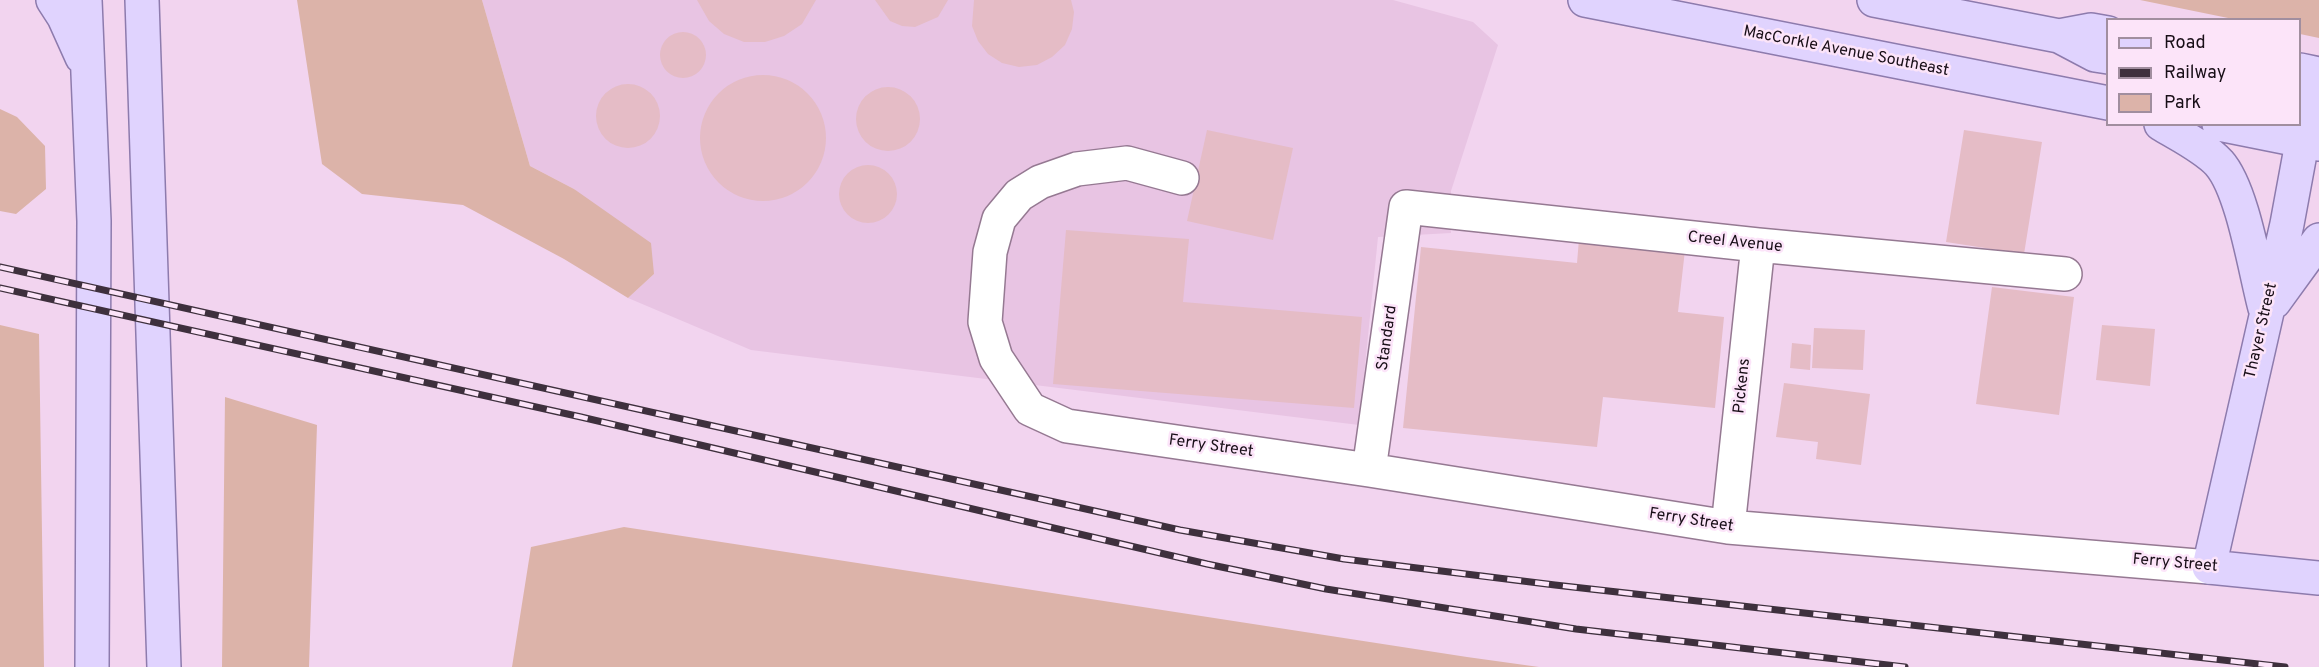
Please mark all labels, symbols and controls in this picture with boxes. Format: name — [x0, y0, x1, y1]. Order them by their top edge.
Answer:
legend — [2106, 18, 2301, 126]
street label: MacCorkle Avenue Southeast — [1742, 23, 1950, 81]
text: Road — [2164, 32, 2206, 55]
text: Railway — [2164, 62, 2226, 85]
text: Park — [2164, 92, 2201, 115]
street label: Creel Avenue — [1687, 228, 1783, 258]
street label: Thayer Street — [2242, 281, 2282, 381]
street label: Standard — [1374, 304, 1402, 372]
street label: Pickens — [1731, 357, 1755, 415]
street label: Ferry Street — [1167, 432, 1255, 462]
street label: Ferry Street — [1647, 505, 1735, 537]
street label: Ferry Street — [2132, 551, 2218, 577]

